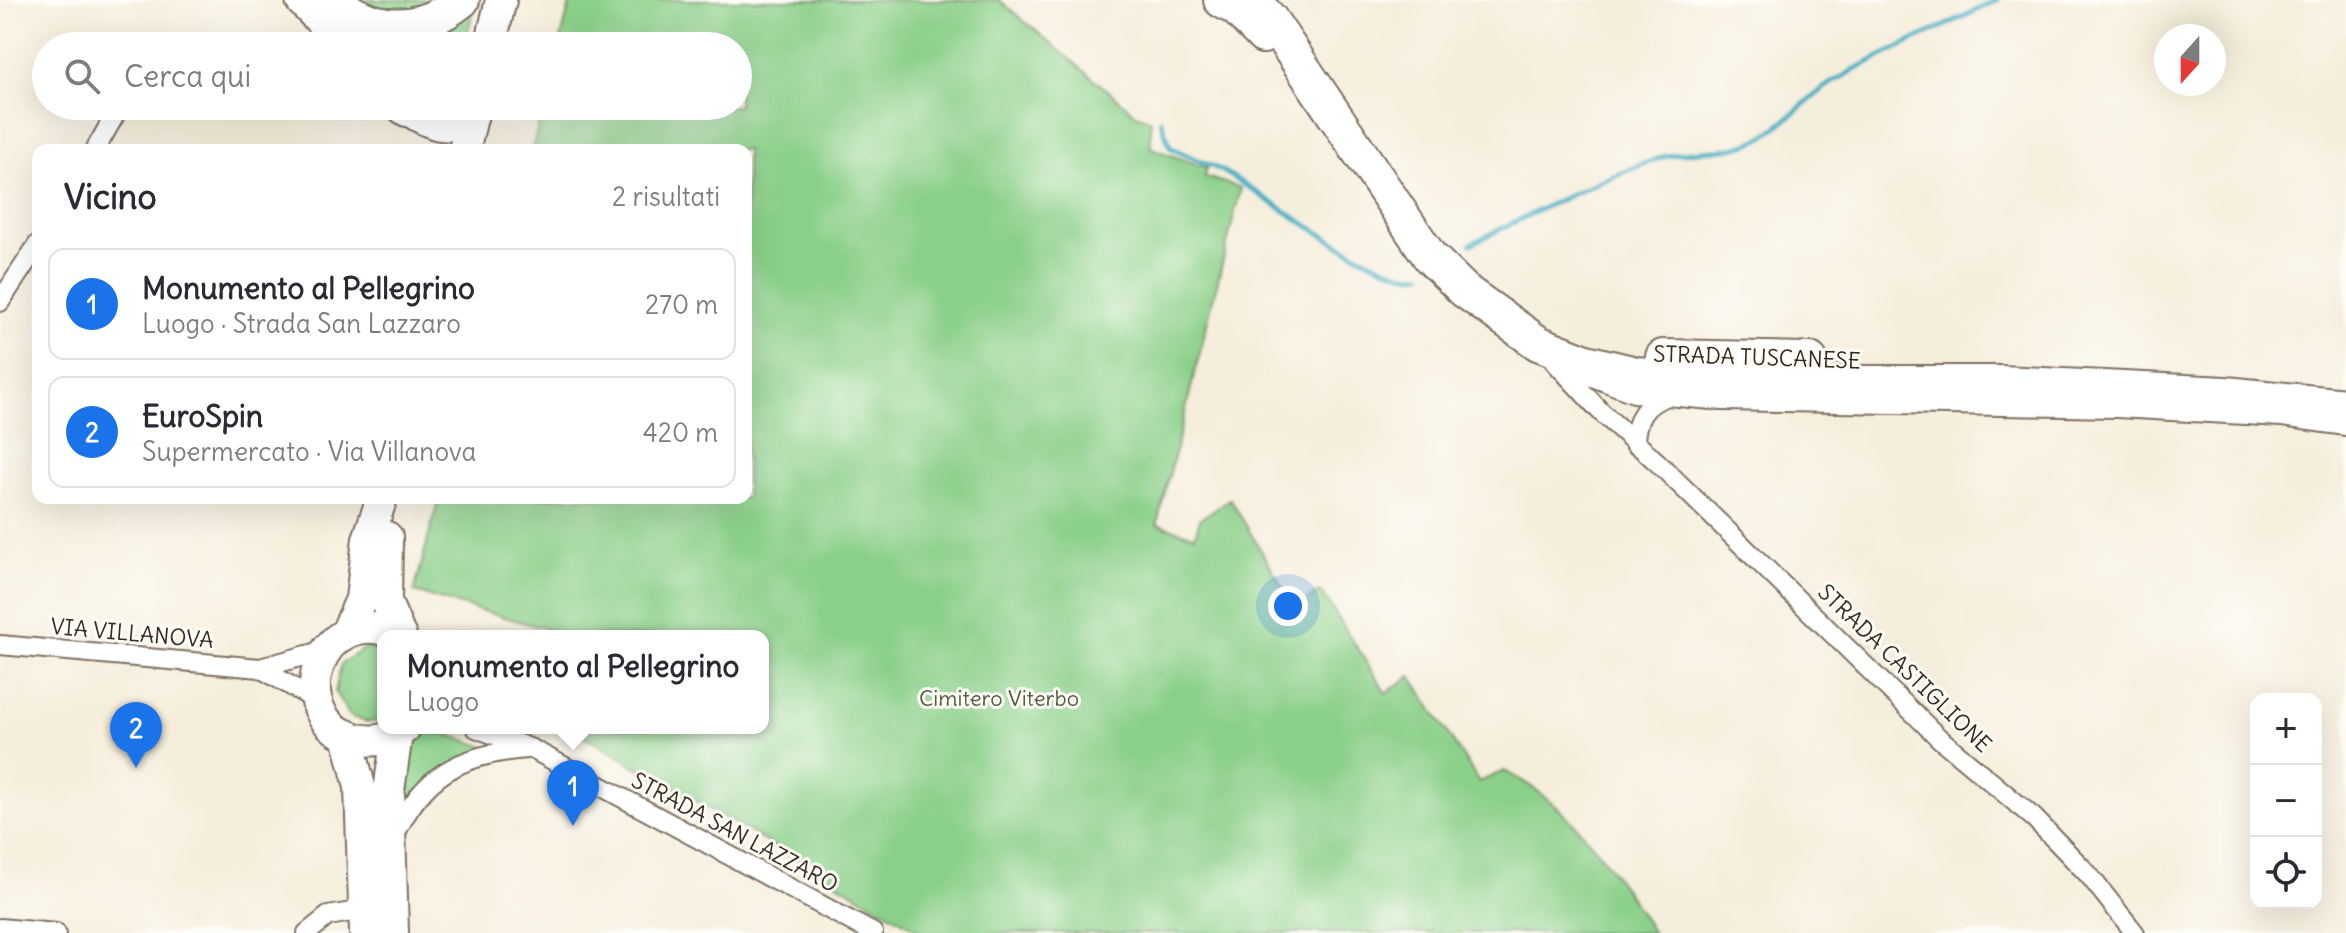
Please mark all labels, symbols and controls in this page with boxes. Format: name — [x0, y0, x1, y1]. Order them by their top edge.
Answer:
north arrow — [2154, 24, 2226, 96]
search box — [32, 32, 752, 120]
icon: search — [60, 54, 104, 98]
text: Cerca qui — [124, 57, 251, 95]
text: Vicino — [64, 175, 157, 218]
text: 2 risultati — [612, 180, 720, 213]
text: Monumento al Pellegrino — [142, 269, 475, 307]
text: 1 — [87, 288, 97, 321]
text: 270 m — [645, 288, 718, 321]
text: Luogo · Strada San Lazzaro — [142, 307, 461, 340]
street label: STRADA TUSCANESE — [1653, 339, 1861, 375]
text: EuroSpin — [142, 397, 263, 435]
text: 2 — [85, 416, 99, 449]
text: 420 m — [643, 416, 718, 449]
text: Supermercato · Via Villanova — [142, 435, 476, 468]
street label: STRADA CASTIGLIONE — [1812, 578, 1998, 758]
your location — [1268, 586, 1308, 626]
street label: VIA VILLANOVA — [49, 612, 215, 654]
popup — [377, 630, 769, 734]
text: Monumento al Pellegrino — [407, 647, 739, 685]
park label: Cimitero Viterbo — [919, 684, 1079, 712]
text: Luogo — [407, 685, 479, 718]
map controls — [2250, 693, 2322, 909]
button: + — [2250, 693, 2322, 765]
pin: 2 — [110, 702, 162, 768]
pin: 1 — [547, 760, 599, 826]
button: − — [2250, 765, 2322, 837]
street label: STRADA SAN LAZZARO — [627, 766, 843, 898]
button: locate — [2250, 837, 2322, 909]

